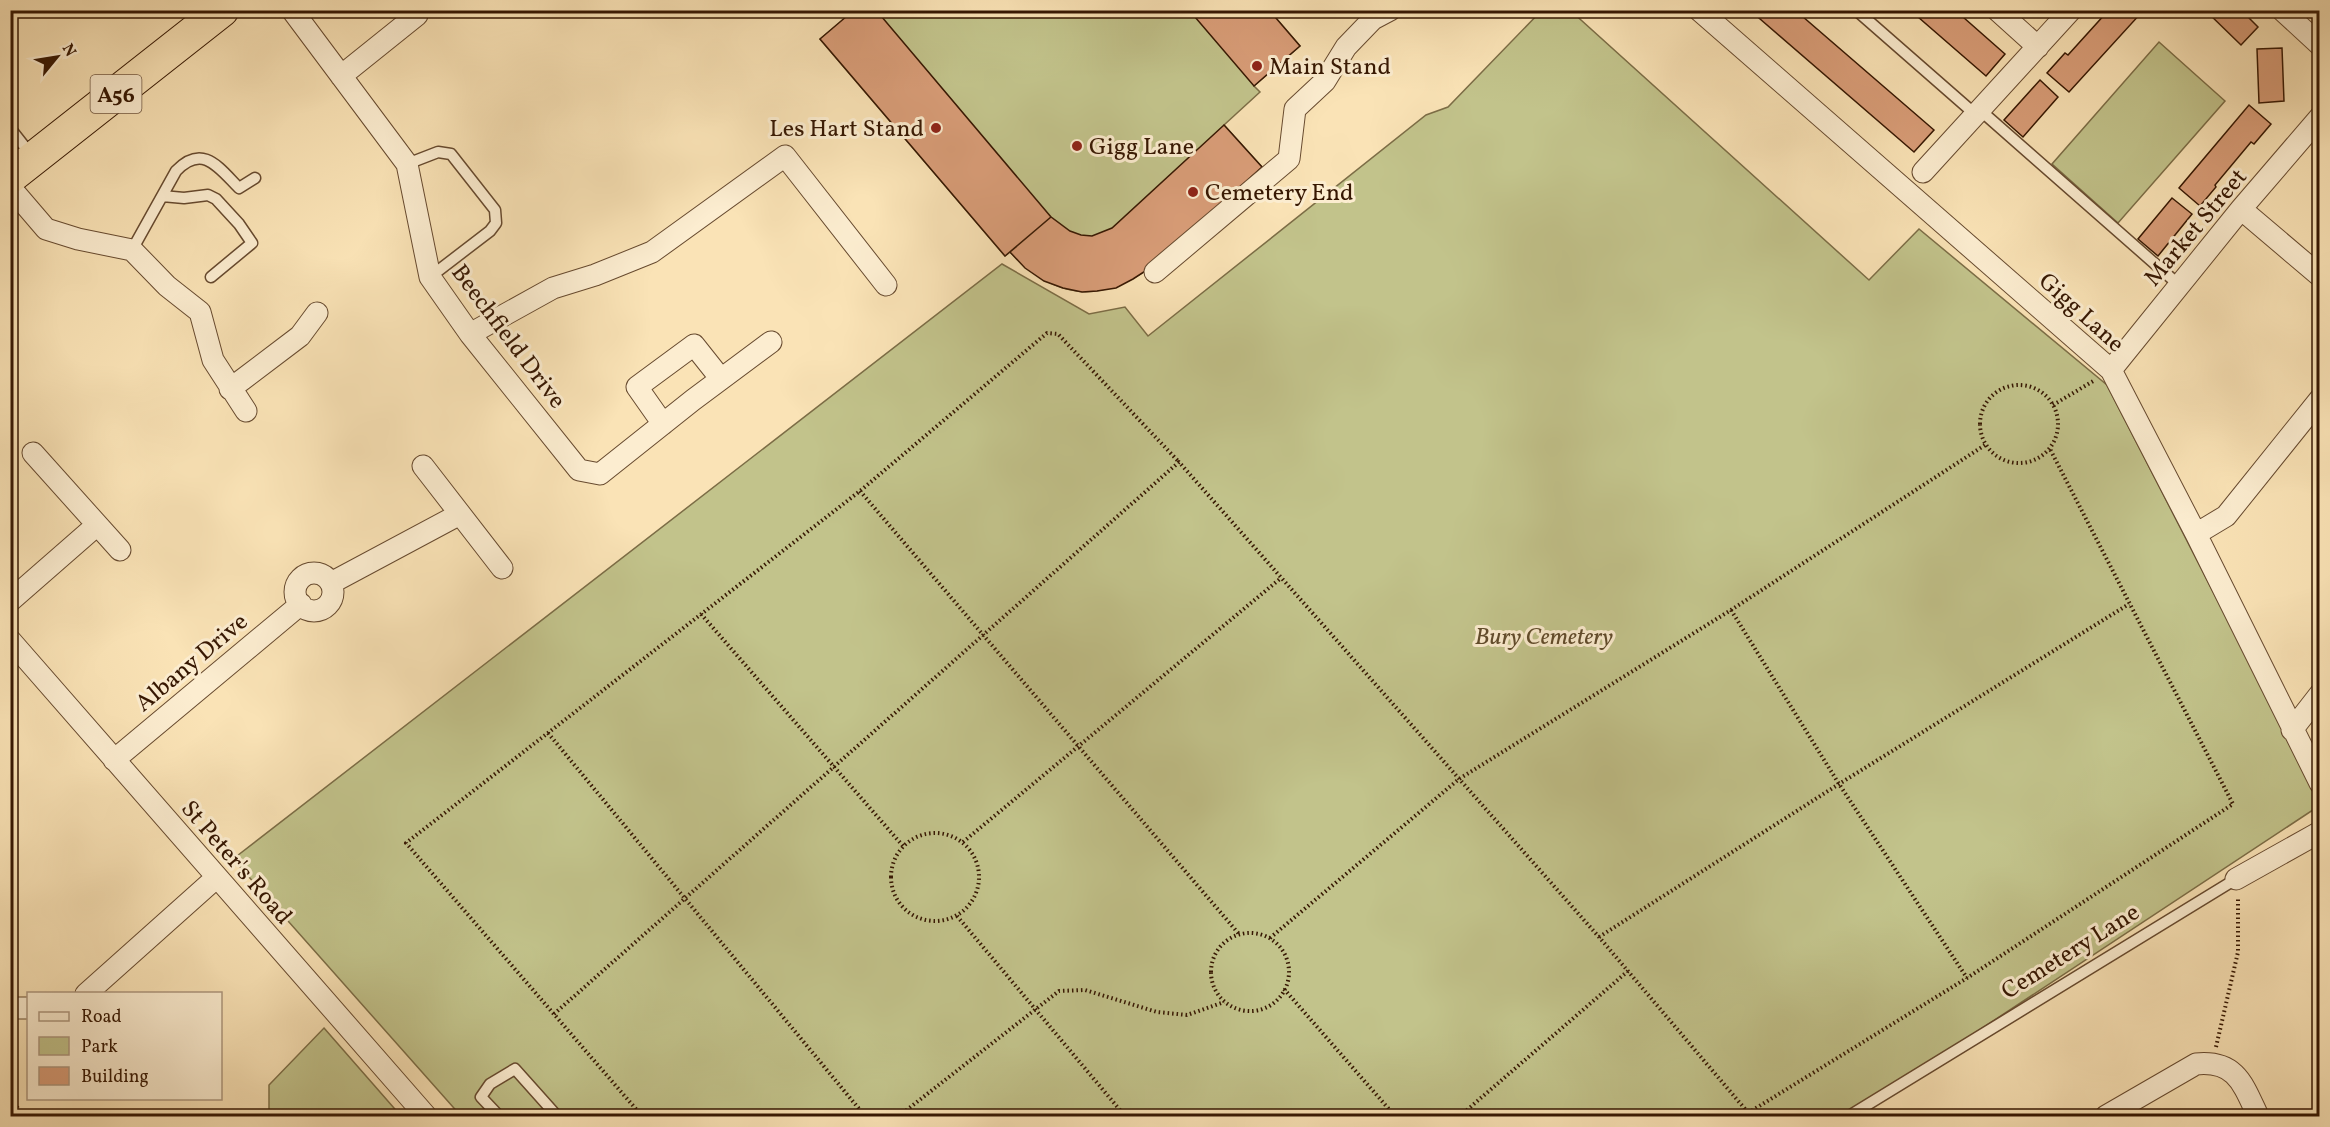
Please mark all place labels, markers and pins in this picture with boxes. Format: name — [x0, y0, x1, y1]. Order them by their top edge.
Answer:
place label: Main Stand — [1269, 51, 1391, 85]
marker: Main Stand — [1250, 59, 1264, 73]
place label: Les Hart Stand — [769, 113, 924, 147]
marker: Les Hart Stand — [929, 121, 943, 135]
place label: Gigg Lane — [1089, 131, 1194, 165]
marker: Gigg Lane — [1070, 139, 1084, 153]
place label: Cemetery End — [1205, 177, 1354, 211]
marker: Cemetery End — [1186, 185, 1200, 199]

